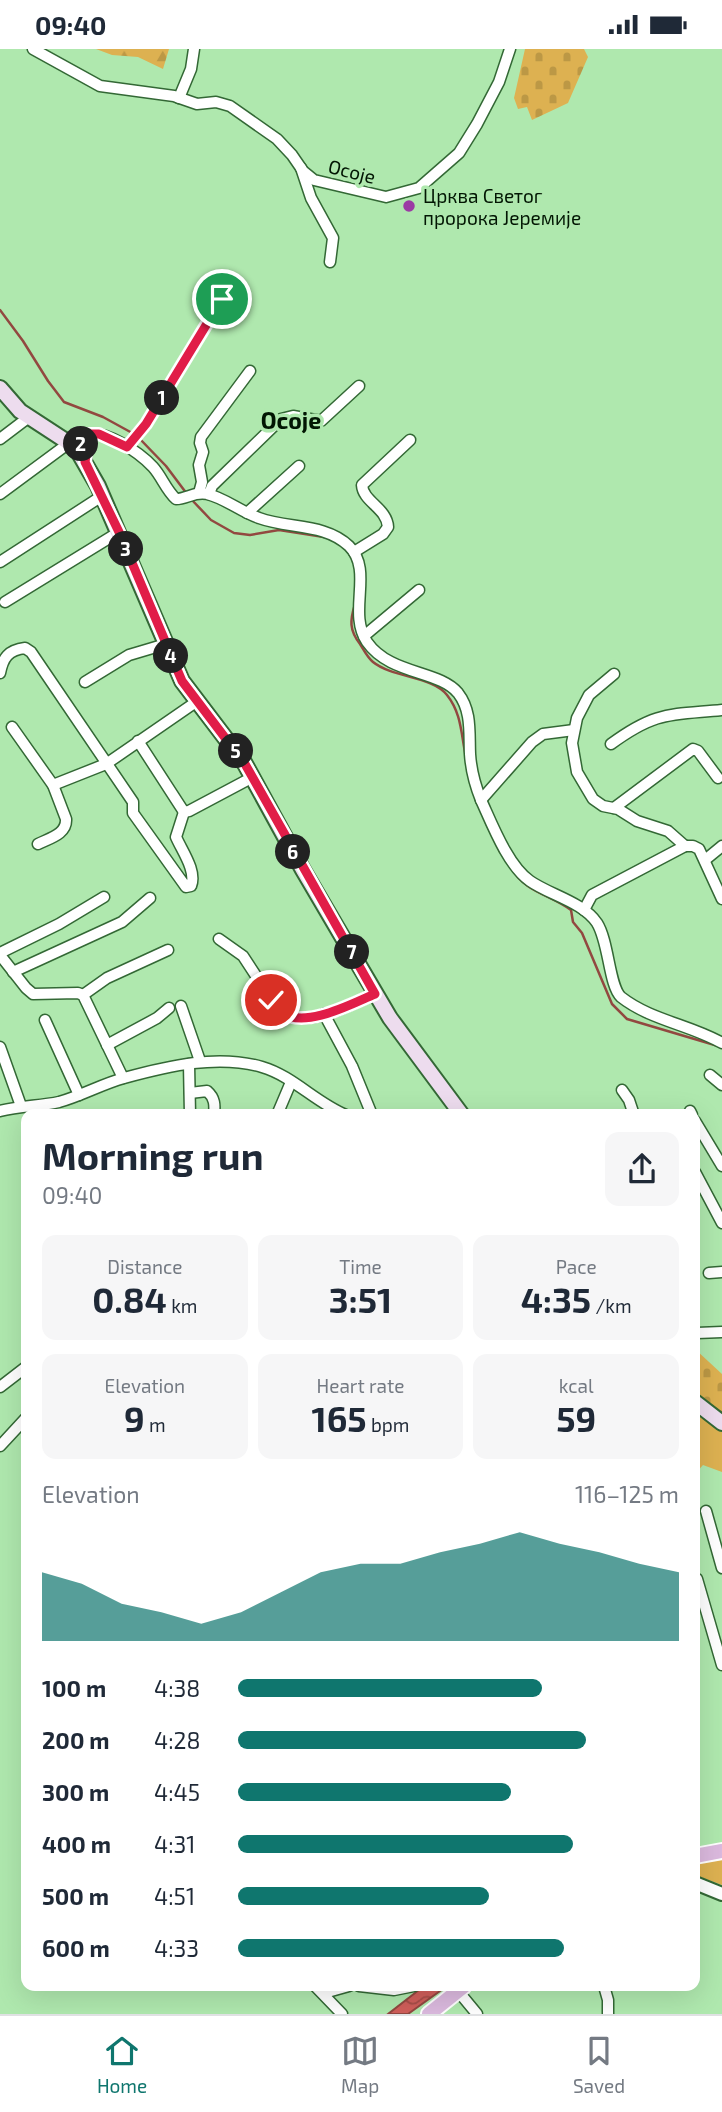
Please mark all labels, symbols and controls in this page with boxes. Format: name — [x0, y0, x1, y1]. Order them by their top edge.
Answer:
text: 09:40 — [35, 9, 106, 40]
street label: Осоје — [326, 154, 378, 188]
place label: Црква Светог пророка Јеремије — [423, 184, 581, 229]
marker: Црква Светог пророка Јеремије — [401, 198, 417, 214]
pin — [192, 269, 252, 329]
icon: arrive — [203, 280, 241, 318]
pin: 1 — [144, 381, 180, 415]
text: 1 — [157, 386, 166, 409]
district label: Осоје — [261, 406, 321, 434]
pin: 2 — [64, 427, 98, 461]
text: 2 — [75, 432, 86, 455]
pin: 3 — [108, 531, 144, 567]
text: 3 — [120, 537, 131, 560]
pin: 4 — [154, 639, 188, 673]
text: 4 — [164, 644, 177, 667]
pin: 5 — [218, 733, 254, 769]
text: 5 — [230, 739, 241, 762]
pin: 6 — [276, 835, 310, 869]
text: 6 — [287, 840, 298, 863]
pin: 7 — [334, 935, 370, 969]
text: 7 — [346, 940, 357, 963]
pin — [241, 970, 301, 1030]
icon: check — [252, 981, 290, 1019]
text: Morning run — [42, 1132, 263, 1178]
button: share — [605, 1132, 679, 1206]
text: 09:40 — [42, 1181, 102, 1209]
text: Distance — [107, 1255, 182, 1278]
text: Time — [339, 1255, 382, 1278]
text: Pace — [556, 1255, 597, 1278]
text: 0.84 — [92, 1278, 167, 1320]
text: 3:51 — [329, 1278, 392, 1320]
text: 4:35 — [521, 1278, 591, 1320]
text: km — [167, 1294, 197, 1317]
text: /km — [591, 1294, 632, 1317]
text: Elevation — [105, 1374, 185, 1397]
text: Heart rate — [317, 1374, 404, 1397]
text: kcal — [559, 1374, 594, 1397]
text: 9 — [124, 1397, 145, 1439]
text: 165 — [312, 1397, 367, 1439]
text: 59 — [556, 1397, 596, 1439]
text: m — [145, 1413, 166, 1436]
text: bpm — [367, 1413, 409, 1436]
text: Elevation — [42, 1480, 140, 1508]
text: 116–125 m — [575, 1480, 679, 1508]
text: 100 m — [42, 1674, 106, 1702]
text: 4:38 — [154, 1674, 200, 1702]
text: 200 m — [42, 1726, 110, 1754]
text: 4:28 — [154, 1726, 200, 1754]
text: 300 m — [42, 1778, 109, 1806]
text: 4:45 — [154, 1778, 200, 1806]
text: 400 m — [42, 1830, 111, 1858]
text: 4:31 — [154, 1830, 196, 1858]
text: 500 m — [42, 1882, 109, 1910]
text: 4:51 — [154, 1882, 195, 1910]
text: 600 m — [42, 1934, 110, 1962]
text: 4:33 — [154, 1934, 199, 1962]
tab: Home — [97, 2032, 147, 2097]
tab: Map — [341, 2032, 379, 2097]
tab: Saved — [573, 2032, 625, 2097]

